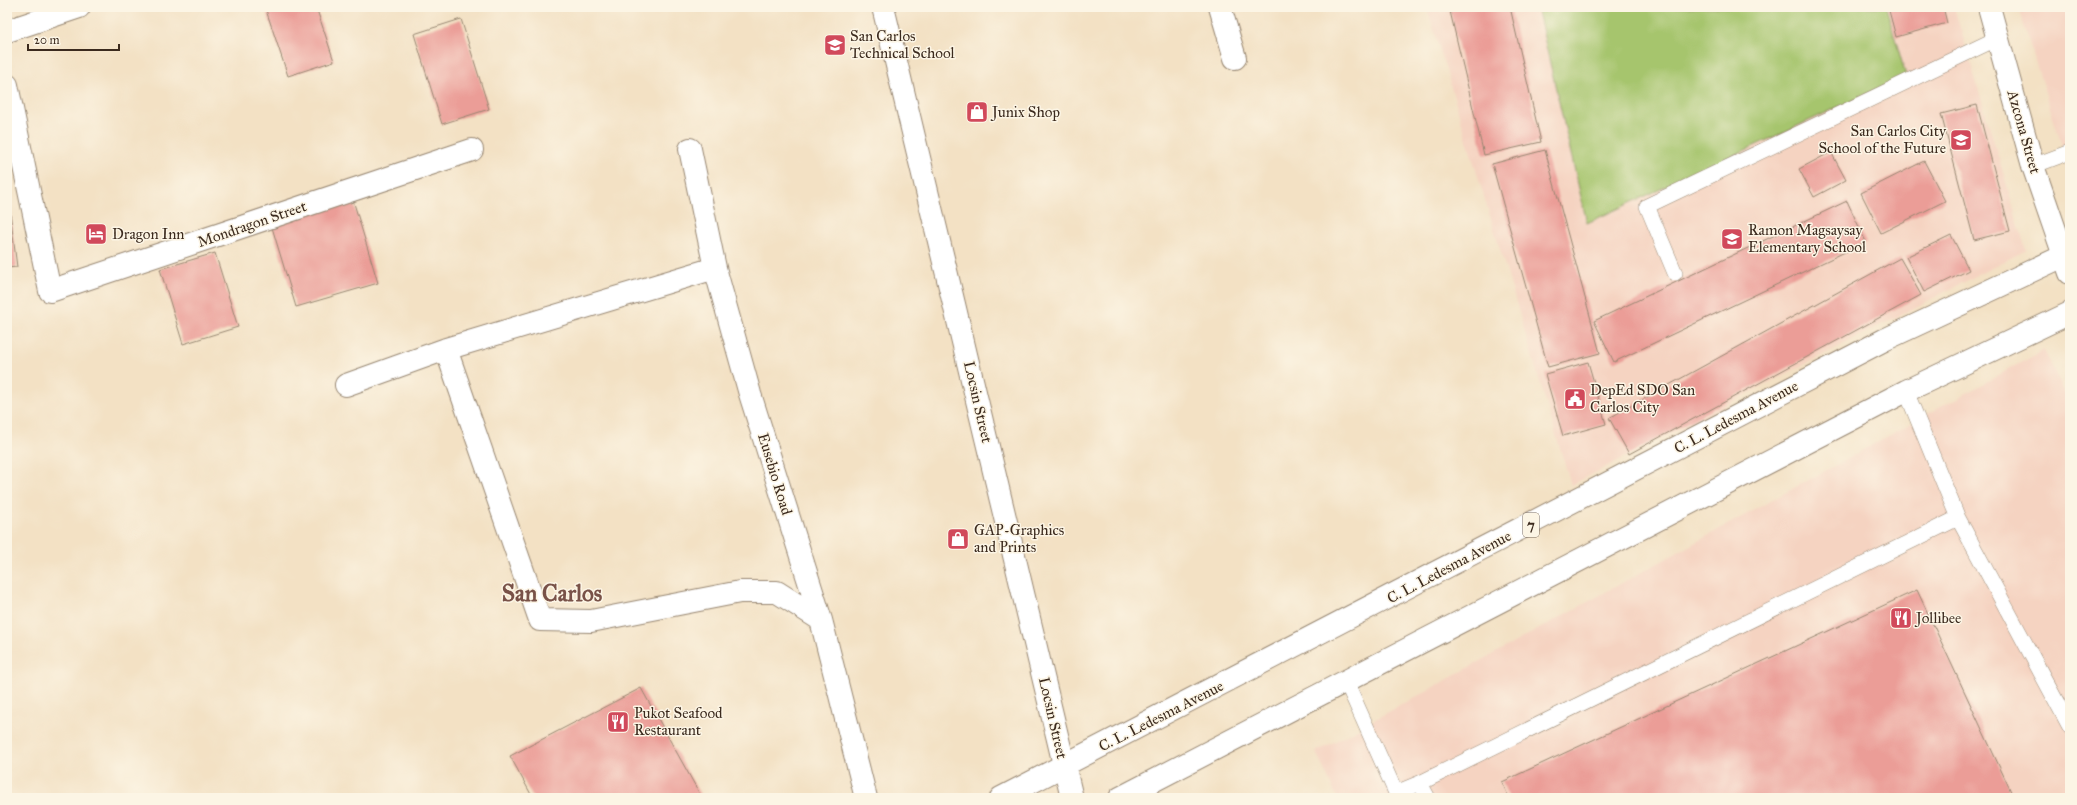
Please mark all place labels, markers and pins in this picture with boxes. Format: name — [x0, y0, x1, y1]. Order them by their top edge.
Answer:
place label: San Carlos Technical School — [850, 27, 956, 62]
school or university icon: San Carlos Technical School — [822, 32, 848, 58]
shop icon: Junix Shop — [964, 99, 990, 125]
place label: Junix Shop — [990, 103, 1060, 122]
place label: San Carlos City School of the Future — [1818, 122, 1947, 157]
school or university icon: San Carlos City School of the Future — [1948, 127, 1974, 153]
hotel icon: Dragon Inn — [83, 221, 109, 247]
place label: Ramon Magsaysay Elementary School — [1748, 221, 1867, 256]
place label: Dragon Inn — [112, 225, 184, 243]
school or university icon: Ramon Magsaysay Elementary School — [1719, 226, 1745, 252]
place label: DepEd SDO San Carlos City — [1590, 381, 1695, 416]
public building icon: DepEd SDO San Carlos City — [1562, 386, 1588, 412]
place label: GAP-Graphics and Prints — [974, 521, 1064, 556]
shop icon: GAP-Graphics and Prints — [945, 526, 971, 552]
restaurant icon: Jollibee — [1888, 605, 1914, 631]
place label: Jollibee — [1914, 609, 1961, 628]
place label: Pukot Seafood Restaurant — [634, 704, 723, 739]
restaurant icon: Pukot Seafood Restaurant — [605, 709, 631, 735]

